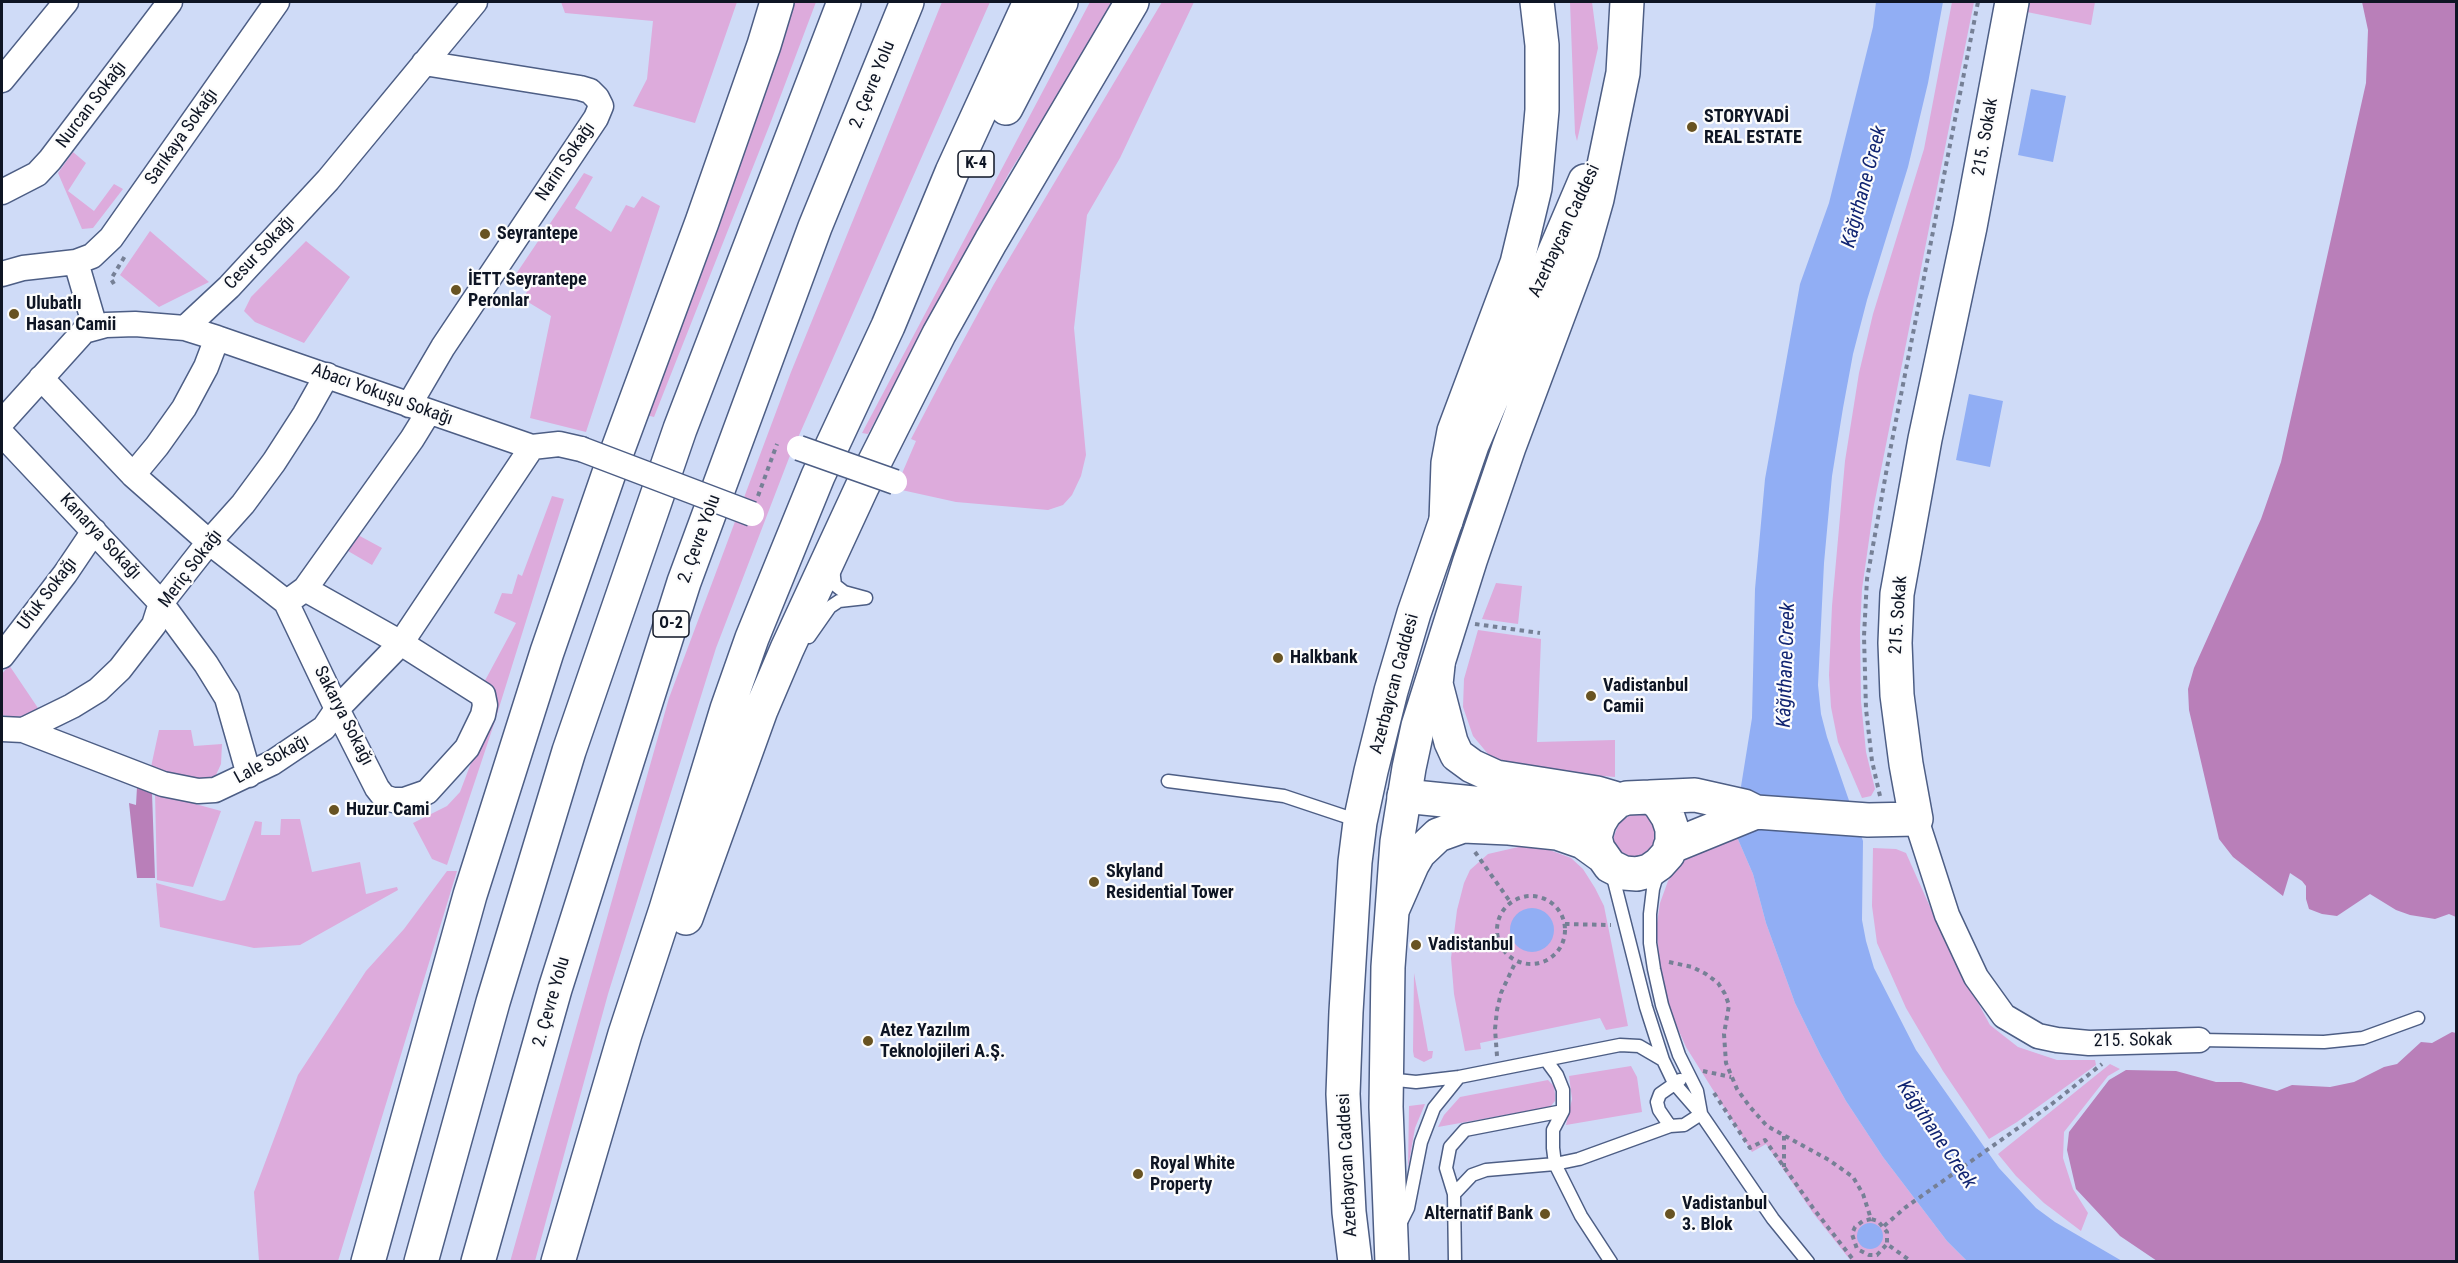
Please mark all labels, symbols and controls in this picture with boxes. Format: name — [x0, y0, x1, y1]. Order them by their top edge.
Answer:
street label: 2. Çevre Yolu — [846, 38, 900, 132]
street label: Nurcan Sokağı — [52, 57, 132, 153]
street label: Sarıkaya Sokağı — [141, 85, 223, 189]
street label: 215. Sokak — [1969, 96, 2003, 178]
place label: STORYVADİ REAL ESTATE — [1704, 106, 1802, 148]
street label: Narin Sokağı — [532, 118, 600, 206]
marker: STORYVADİ REAL ESTATE — [1685, 120, 1699, 134]
water label: Kâğıthane Creek — [1837, 123, 1893, 251]
road number: K-4 — [958, 151, 994, 177]
street label: Azerbaycan Caddesi — [1525, 161, 1605, 301]
street label: Cesur Sokağı — [220, 211, 300, 295]
place label: Seyrantepe — [497, 223, 578, 245]
marker: Seyrantepe — [478, 227, 492, 241]
place label: İETT Seyrantepe Peronlar — [468, 269, 587, 312]
marker: İETT Seyrantepe Peronlar — [449, 283, 463, 297]
place label: Ulubatlı Hasan Camii — [26, 293, 116, 336]
marker: Ulubatlı Hasan Camii — [7, 307, 21, 321]
street label: Abacı Yokuşu Sokağı — [309, 359, 455, 431]
street label: Kanarya Sokağı — [55, 489, 145, 585]
street label: 2. Çevre Yolu — [674, 492, 726, 586]
street label: Meriç Sokağı — [155, 526, 227, 612]
street label: Ufuk Sokağı — [14, 554, 82, 634]
street label: 215. Sokak — [1885, 575, 1913, 655]
water label: Kâğıthane Creek — [1773, 602, 1801, 728]
road number: O-2 — [653, 611, 689, 637]
street label: Azerbaycan Caddesi — [1366, 612, 1424, 756]
place label: Halkbank — [1290, 647, 1358, 669]
marker: Halkbank — [1271, 651, 1285, 665]
street label: Sakarya Sokağı — [309, 663, 377, 769]
place label: Vadistanbul Camii — [1603, 675, 1688, 718]
marker: Vadistanbul Camii — [1584, 689, 1598, 703]
street label: Lale Sokağı — [231, 731, 313, 789]
place label: Huzur Cami — [346, 799, 430, 821]
marker: Huzur Cami — [327, 803, 341, 817]
place label: Skyland Residential Tower — [1106, 861, 1234, 904]
marker: Skyland Residential Tower — [1087, 875, 1101, 889]
place label: Vadistanbul — [1428, 934, 1513, 956]
marker: Vadistanbul — [1409, 938, 1423, 952]
street label: 2. Çevre Yolu — [529, 955, 575, 1049]
place label: Atez Yazılım Teknolojileri A.Ş. — [880, 1020, 1005, 1062]
street label: 215. Sokak — [2093, 1030, 2173, 1052]
marker: Atez Yazılım Teknolojileri A.Ş. — [861, 1034, 875, 1048]
water label: Kâğıthane Creek — [1891, 1076, 1981, 1194]
street label: Azerbaycan Caddesi — [1333, 1092, 1363, 1238]
place label: Royal White Property — [1150, 1153, 1235, 1196]
marker: Royal White Property — [1131, 1167, 1145, 1181]
place label: Vadistanbul 3. Blok — [1682, 1193, 1767, 1236]
place label: Alternatif Bank — [1424, 1203, 1533, 1225]
marker: Alternatif Bank — [1538, 1207, 1552, 1221]
marker: Vadistanbul 3. Blok — [1663, 1207, 1677, 1221]

